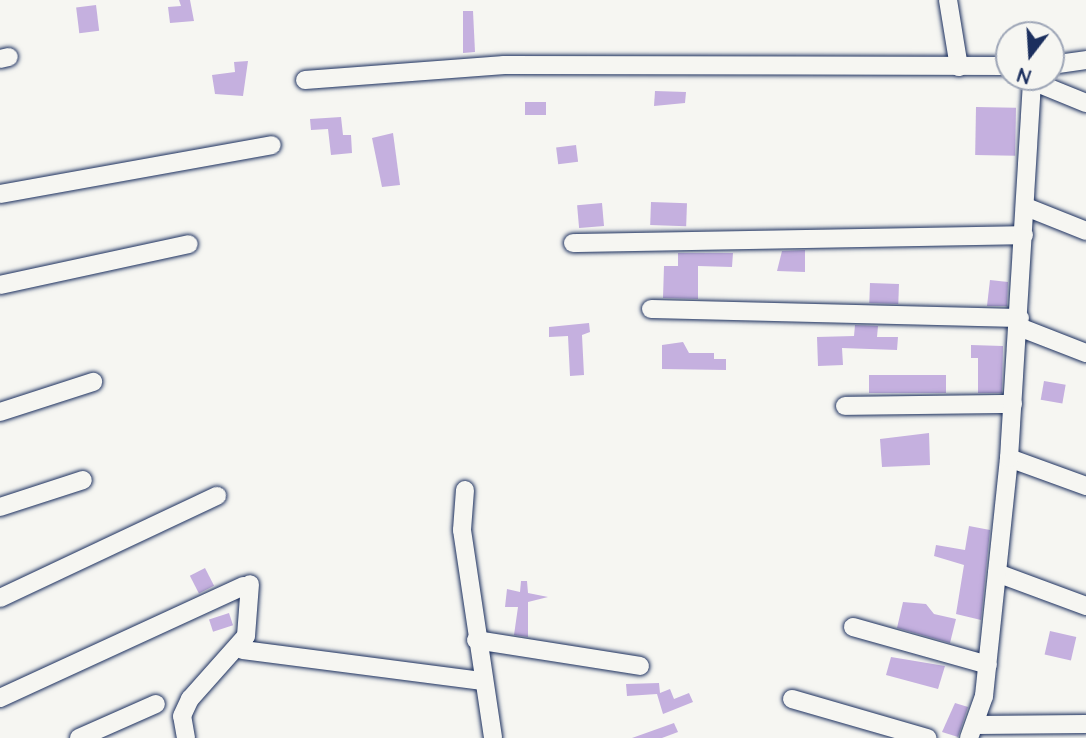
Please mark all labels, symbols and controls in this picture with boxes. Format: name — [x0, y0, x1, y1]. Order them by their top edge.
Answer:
north arrow — [995, 21, 1065, 91]
text: N — [1015, 60, 1034, 89]

